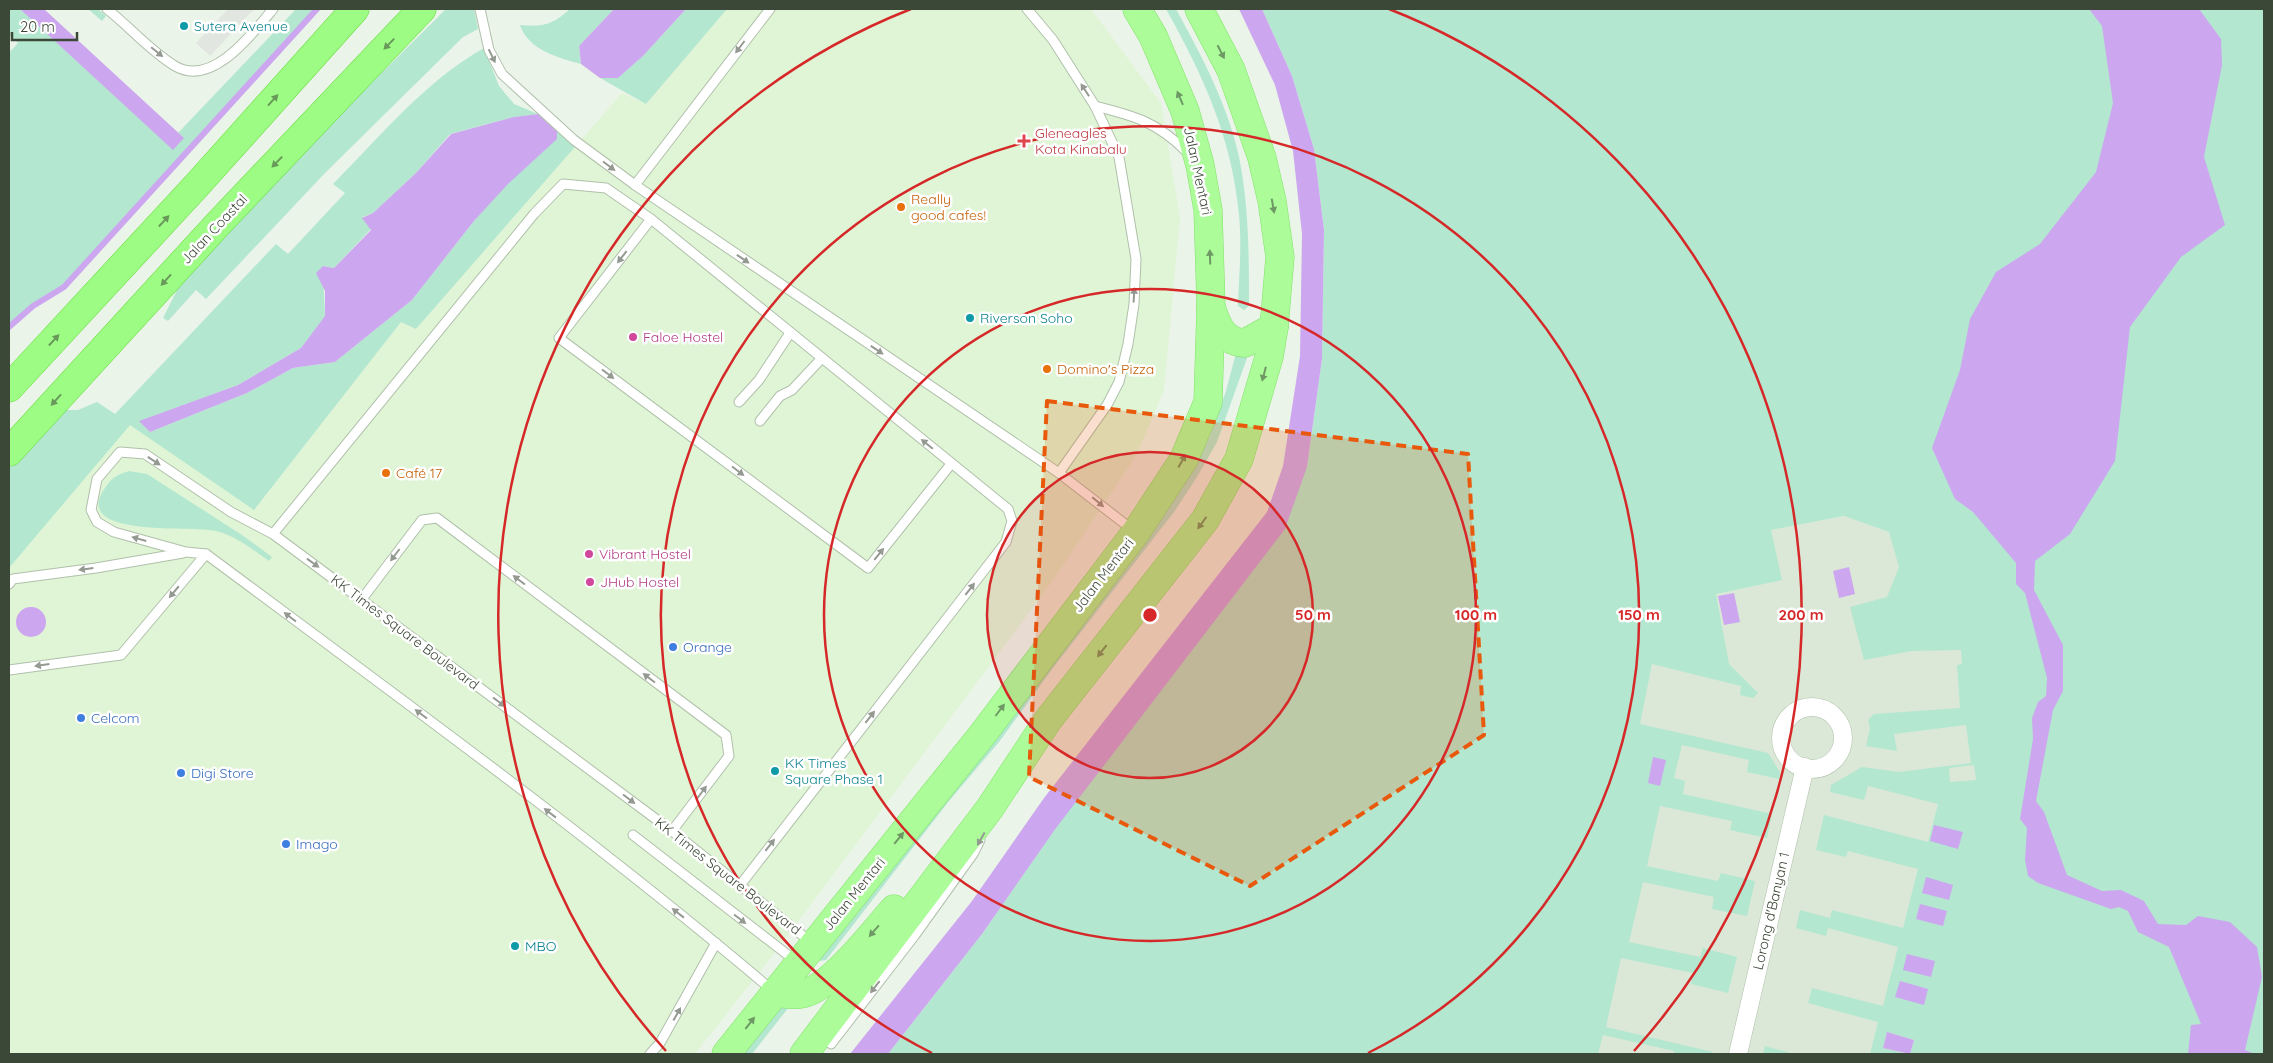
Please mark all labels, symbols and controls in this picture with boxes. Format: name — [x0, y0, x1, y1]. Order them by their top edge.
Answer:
scale bar — [12, 10, 78, 42]
text: 20 m — [20, 17, 55, 36]
place label: Sutera Avenue — [194, 17, 288, 35]
marker: Sutera Avenue — [178, 20, 190, 32]
one-way arrow — [383, 38, 395, 50]
one-way arrow — [735, 41, 746, 54]
one-way arrow — [1217, 45, 1225, 59]
one-way arrow — [151, 46, 164, 57]
one-way arrow — [488, 48, 497, 63]
one-way arrow — [1080, 84, 1089, 97]
one-way arrow — [1175, 91, 1183, 105]
one-way arrow — [267, 95, 279, 107]
place label: Gleneagles Kota Kinabalu — [1035, 124, 1127, 158]
street label: Jalan Mentari — [1180, 125, 1216, 217]
marker: Gleneagles Kota Kinabalu — [1017, 134, 1031, 148]
one-way arrow — [271, 155, 283, 167]
one-way arrow — [602, 161, 616, 171]
street label: Jalan Coastal — [177, 190, 251, 268]
place label: Really good cafes! — [911, 190, 986, 224]
one-way arrow — [1269, 198, 1277, 214]
marker: Really good cafes! — [895, 201, 907, 213]
one-way arrow — [158, 215, 170, 227]
one-way arrow — [1206, 249, 1214, 265]
one-way arrow — [616, 251, 627, 264]
one-way arrow — [736, 254, 750, 264]
one-way arrow — [160, 274, 172, 286]
one-way arrow — [1131, 287, 1139, 303]
place label: Riverson Soho — [980, 309, 1073, 327]
marker: Riverson Soho — [964, 312, 976, 324]
place label: Faloe Hostel — [643, 328, 723, 346]
marker: Faloe Hostel — [627, 331, 639, 343]
one-way arrow — [48, 334, 60, 346]
one-way arrow — [871, 345, 884, 355]
place label: Domino's Pizza — [1057, 360, 1154, 378]
marker: Domino's Pizza — [1041, 363, 1053, 375]
one-way arrow — [1260, 367, 1268, 382]
one-way arrow — [601, 369, 615, 379]
one-way arrow — [50, 394, 62, 406]
one-way arrow — [921, 439, 934, 450]
one-way arrow — [1178, 453, 1186, 468]
one-way arrow — [148, 456, 161, 466]
place label: Café 17 — [396, 464, 442, 482]
one-way arrow — [731, 466, 744, 477]
marker: Café 17 — [380, 467, 392, 479]
one-way arrow — [1091, 497, 1104, 508]
one-way arrow — [1197, 516, 1207, 530]
one-way arrow — [131, 534, 146, 542]
street label: Jalan Mentari — [1068, 534, 1138, 616]
place label: Vibrant Hostel — [599, 545, 691, 563]
one-way arrow — [874, 547, 885, 560]
one-way arrow — [390, 548, 401, 561]
marker: Vibrant Hostel — [583, 548, 595, 560]
one-way arrow — [306, 558, 320, 568]
one-way arrow — [78, 565, 94, 573]
street label: KK Times Square Boulevard — [327, 570, 483, 694]
place label: JHub Hostel — [600, 573, 679, 591]
one-way arrow — [512, 575, 526, 585]
marker: JHub Hostel — [584, 576, 596, 588]
one-way arrow — [964, 583, 975, 596]
one-way arrow — [169, 585, 180, 598]
text: 50 m — [1295, 605, 1331, 624]
text: 100 m — [1455, 605, 1497, 624]
text: 150 m — [1618, 605, 1660, 624]
text: 200 m — [1779, 605, 1824, 624]
centre of rings — [1141, 606, 1159, 624]
one-way arrow — [283, 612, 297, 622]
place label: Orange — [683, 638, 732, 656]
marker: Orange — [667, 641, 679, 653]
one-way arrow — [1096, 644, 1107, 657]
one-way arrow — [34, 662, 50, 670]
one-way arrow — [643, 672, 656, 683]
one-way arrow — [492, 697, 506, 707]
one-way arrow — [995, 703, 1005, 717]
one-way arrow — [415, 708, 428, 719]
place label: Celcom — [91, 709, 140, 727]
one-way arrow — [864, 711, 875, 724]
marker: Celcom — [75, 712, 87, 724]
place label: KK Times Square Phase 1 — [785, 754, 883, 788]
place label: Digi Store — [191, 764, 254, 782]
marker: KK Times Square Phase 1 — [769, 765, 781, 777]
marker: Digi Store — [175, 767, 187, 779]
one-way arrow — [697, 785, 707, 799]
one-way arrow — [622, 794, 636, 804]
one-way arrow — [544, 807, 557, 818]
street label: KK Times Square Boulevard — [651, 813, 805, 939]
one-way arrow — [894, 832, 905, 845]
one-way arrow — [977, 832, 986, 845]
place label: Imago — [296, 835, 338, 853]
marker: Imago — [280, 838, 292, 850]
one-way arrow — [764, 839, 775, 852]
street label: Lorong d'Banyan 1 — [1749, 850, 1793, 972]
street label: Jalan Mentari — [819, 854, 889, 934]
one-way arrow — [671, 908, 685, 918]
one-way arrow — [733, 914, 747, 924]
one-way arrow — [868, 924, 880, 936]
place label: MBO — [525, 937, 557, 955]
marker: MBO — [509, 940, 521, 952]
one-way arrow — [870, 980, 880, 994]
one-way arrow — [672, 1007, 681, 1020]
one-way arrow — [745, 1017, 756, 1030]

